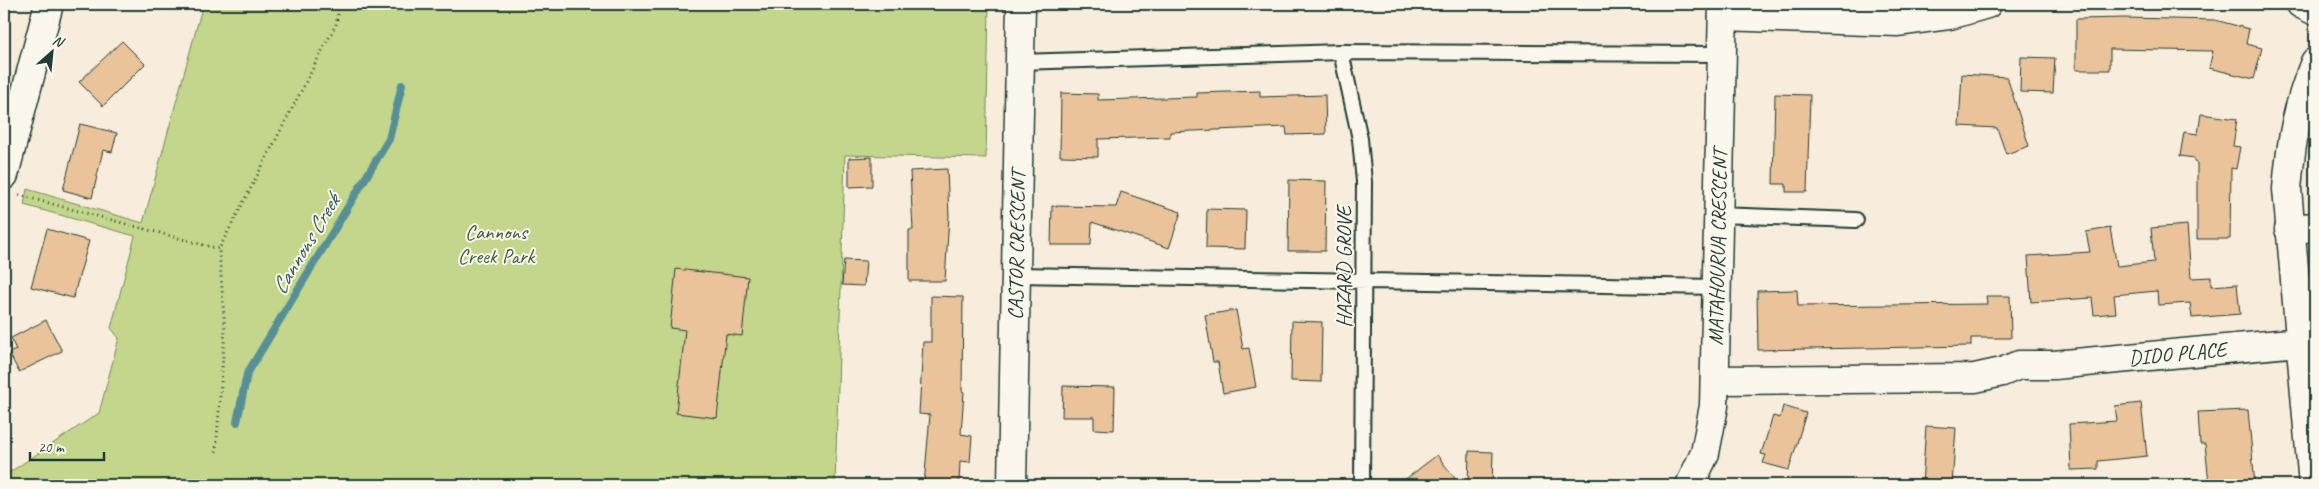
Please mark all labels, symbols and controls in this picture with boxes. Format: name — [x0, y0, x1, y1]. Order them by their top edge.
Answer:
north arrow — [28, 28, 78, 78]
text: N — [50, 31, 67, 51]
street label: MATAHOURUA CRESCENT — [1702, 144, 1733, 346]
street label: CASTOR CRESCENT — [1002, 166, 1031, 320]
water label: Cannons Creek — [265, 186, 348, 299]
street label: HAZARD GROVE — [1331, 203, 1357, 328]
park label: Cannons Creek Park — [458, 219, 537, 269]
street label: DIDO PLACE — [2127, 336, 2230, 371]
scale bar — [30, 429, 104, 461]
text: 20 m — [38, 438, 65, 457]

